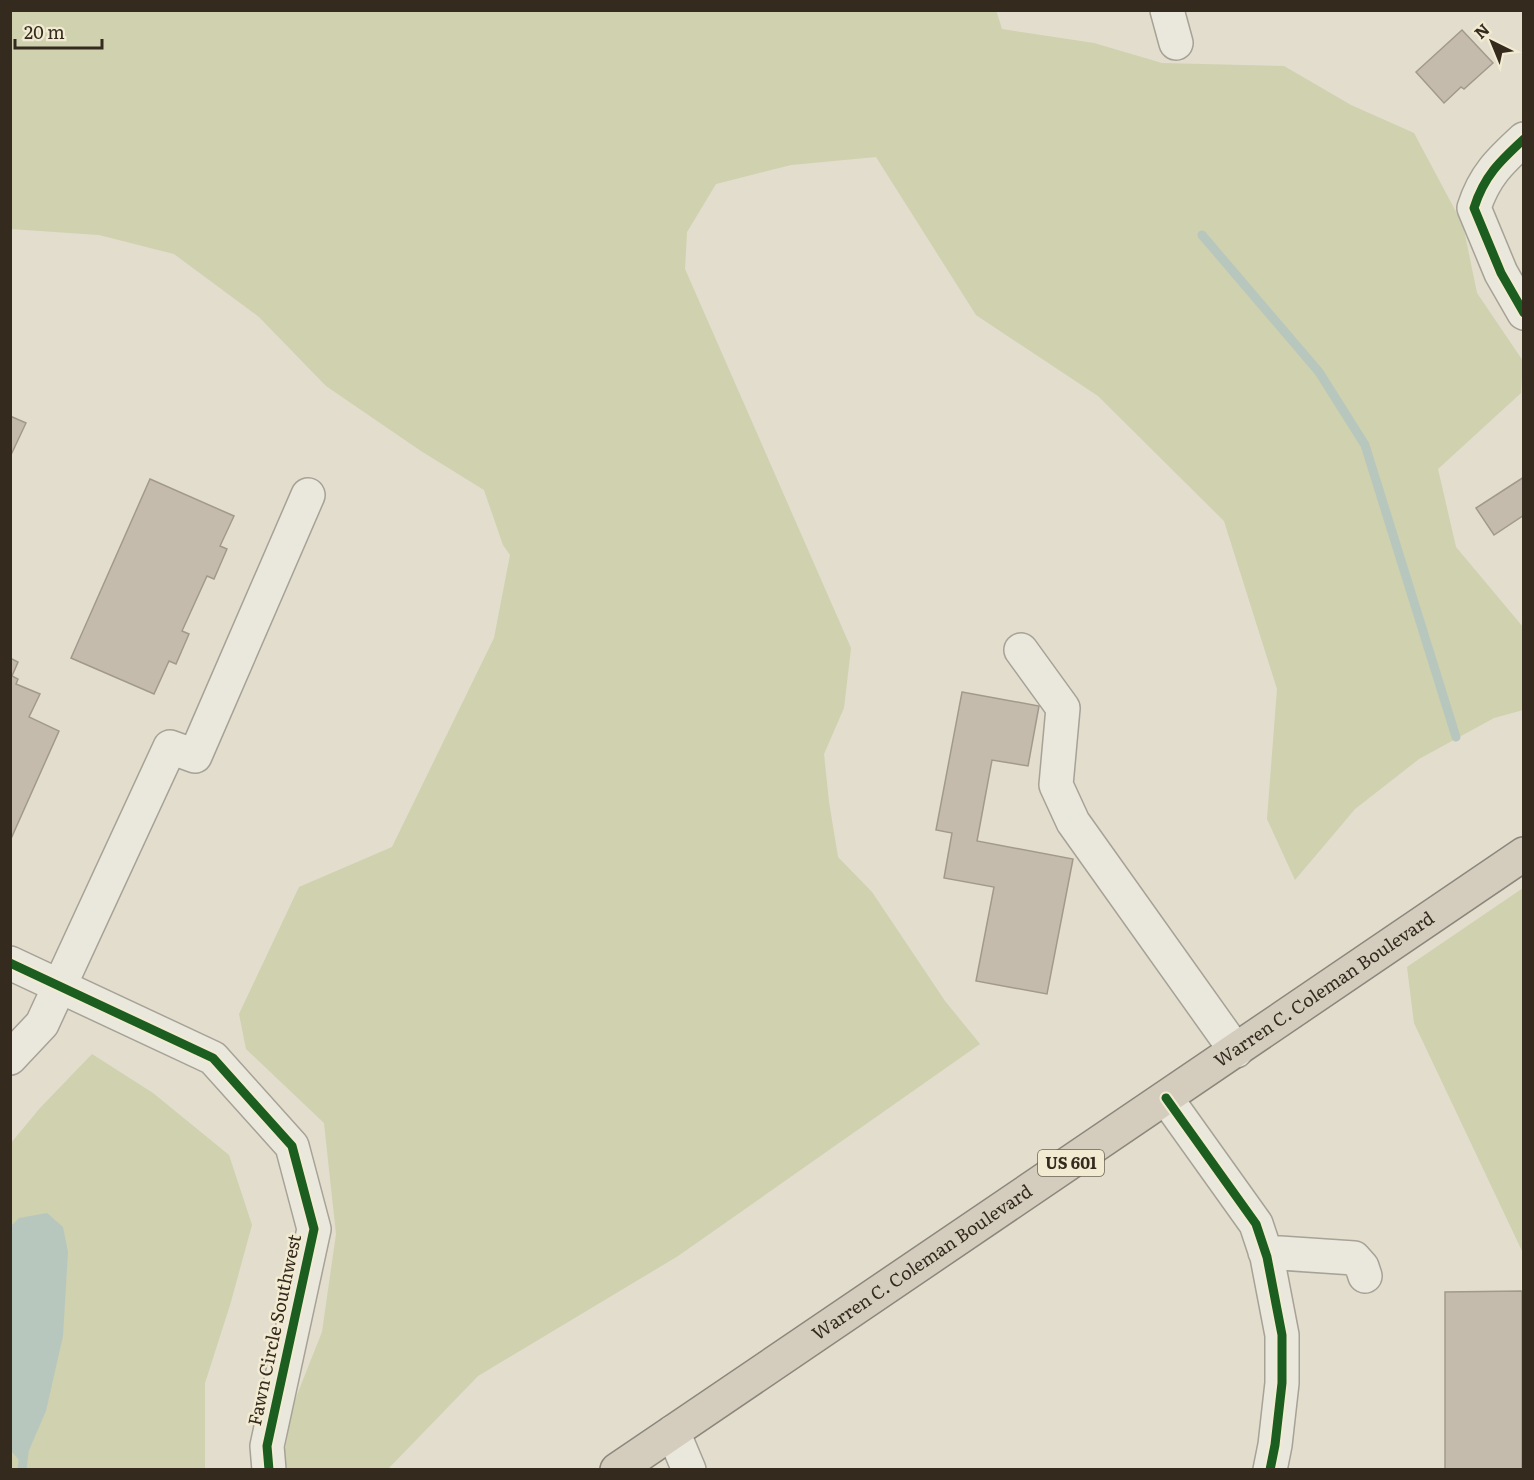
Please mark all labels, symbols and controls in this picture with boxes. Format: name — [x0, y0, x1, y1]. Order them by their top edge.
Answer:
scale bar — [15, 12, 102, 50]
north arrow — [1462, 12, 1522, 72]
text: N — [1468, 17, 1494, 44]
text: 20 m — [24, 18, 65, 45]
street label: Warren C. Coleman Boulevard — [1208, 904, 1439, 1073]
road number: US 601 — [1038, 1150, 1104, 1176]
street label: Warren C. Coleman Boulevard — [806, 1177, 1037, 1346]
street label: Fawn Circle Southwest — [240, 1231, 307, 1428]

